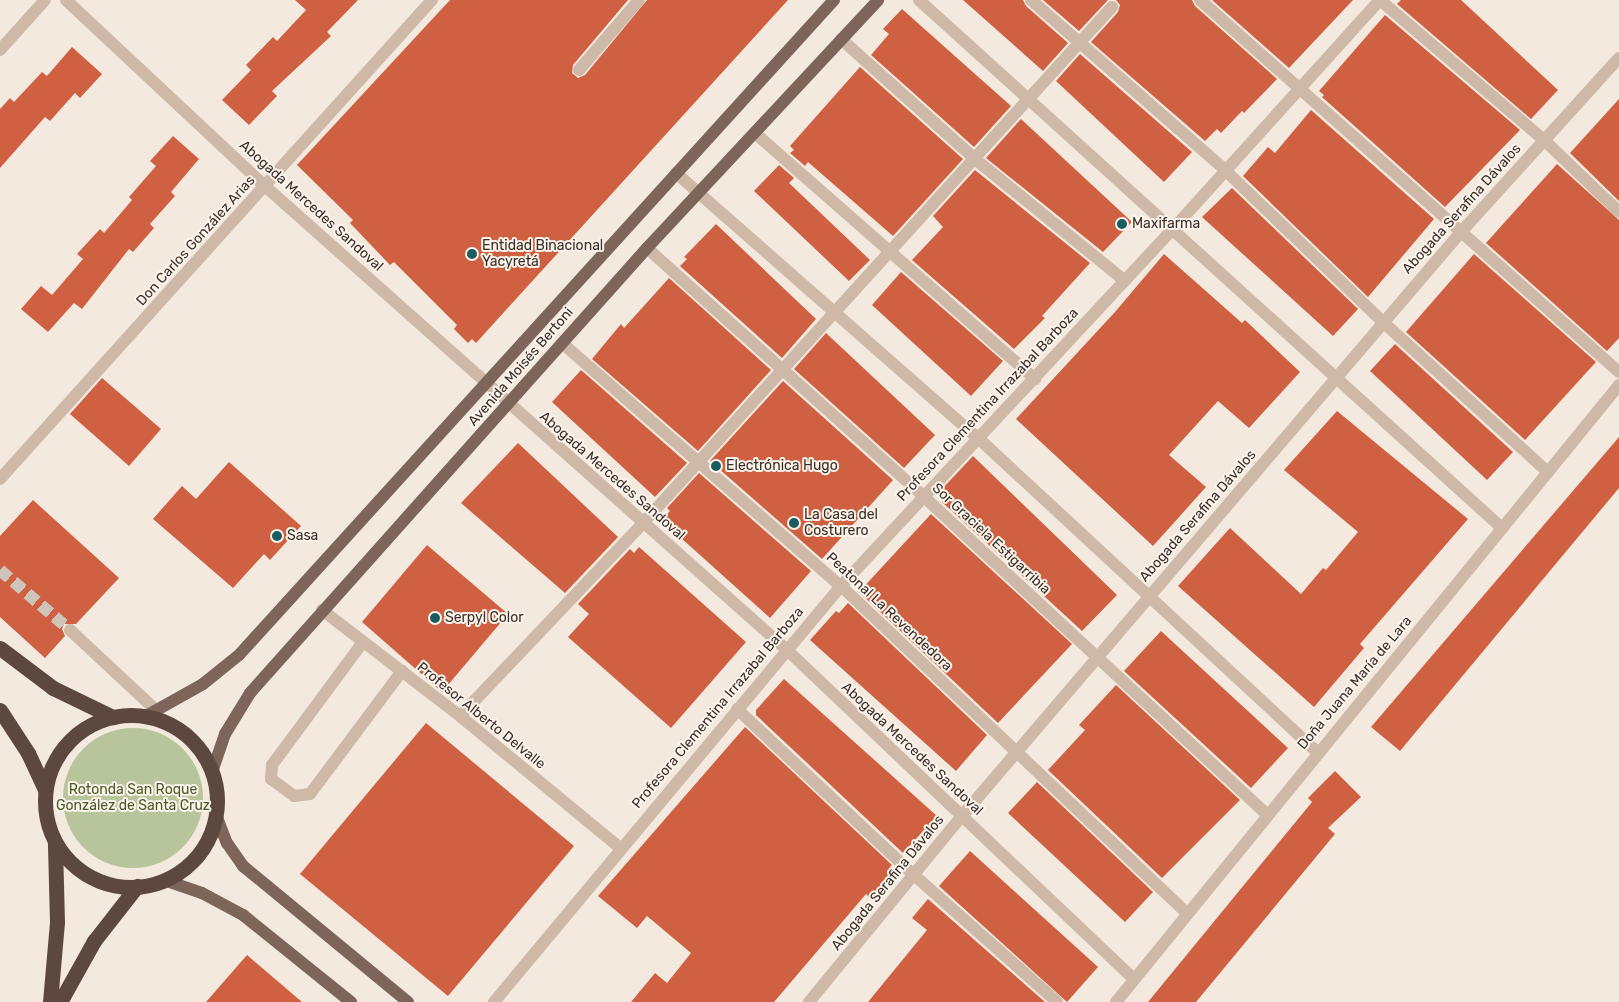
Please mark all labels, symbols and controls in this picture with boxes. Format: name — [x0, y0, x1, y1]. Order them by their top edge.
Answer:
street label: Abogada Mercedes Sandoval — [236, 137, 386, 275]
street label: Abogada Serafina Dávalos — [1399, 141, 1525, 277]
street label: Don Carlos González Arias — [133, 172, 259, 310]
place label: Maxifarma — [1132, 216, 1200, 232]
marker: Maxifarma — [1116, 218, 1128, 230]
place label: Entidad Binacional Yacyretá — [482, 238, 603, 270]
marker: Entidad Binacional Yacyretá — [466, 248, 478, 260]
street label: Avenida Moisés Bertoni — [465, 304, 577, 430]
street label: Profesora Clementina Irrazabal Barboza — [894, 305, 1082, 505]
street label: Abogada Mercedes Sandoval — [536, 408, 688, 544]
street label: Abogada Serafina Dávalos — [1136, 447, 1260, 585]
place label: Electrónica Hugo — [726, 458, 838, 474]
marker: Electrónica Hugo — [710, 460, 722, 472]
street label: Sor Graciela Estigarribia — [928, 480, 1054, 598]
place label: La Casa del Costurero — [804, 507, 878, 540]
marker: La Casa del Costurero — [788, 517, 800, 529]
place label: Sasa — [287, 528, 318, 544]
marker: Sasa — [271, 530, 283, 542]
street label: Peatonal La Revendedora — [823, 549, 955, 675]
street label: Profesora Clementina Irrazabal Barboza — [629, 604, 807, 812]
place label: Serpyl Color — [445, 610, 524, 626]
marker: Serpyl Color — [429, 612, 441, 624]
street label: Doña Juana María de Lara — [1294, 613, 1416, 753]
street label: Profesor Alberto Delvalle — [413, 659, 549, 773]
street label: Abogada Mercedes Sandoval — [838, 679, 986, 819]
park label: Rotonda San Roque González de Santa Cruz — [56, 782, 210, 814]
street label: Abogada Serafina Dávalos — [828, 812, 948, 954]

